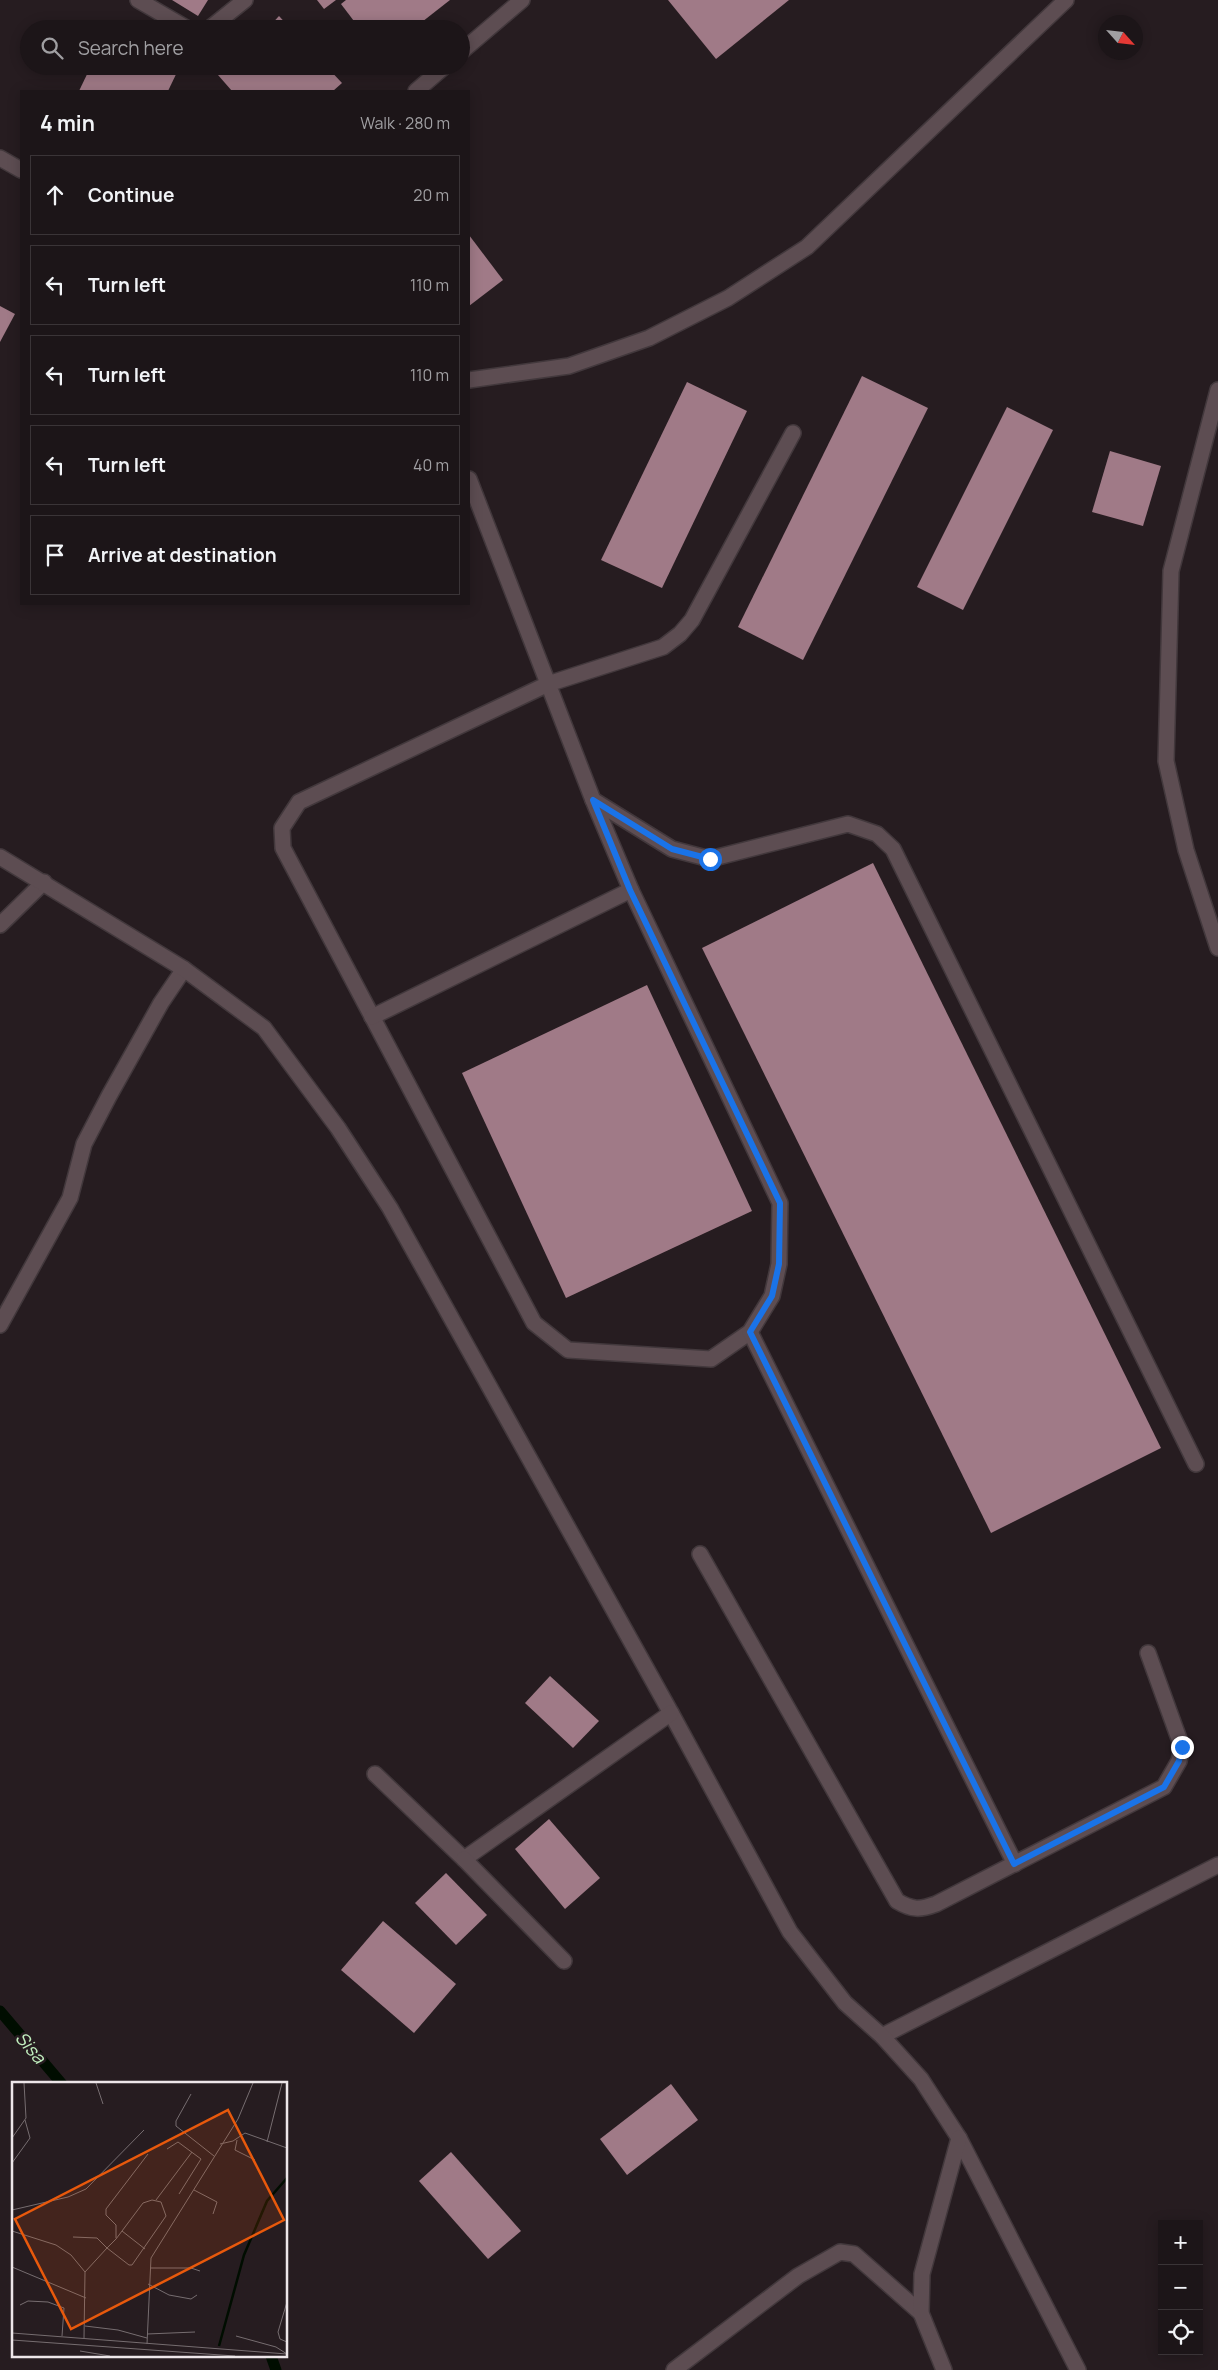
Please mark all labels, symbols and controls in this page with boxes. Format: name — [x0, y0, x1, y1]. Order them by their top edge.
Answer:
north arrow — [1098, 15, 1143, 60]
search box — [20, 20, 470, 75]
icon: search — [38, 34, 66, 62]
text: Search here — [78, 35, 184, 61]
text: 4 min — [40, 109, 95, 137]
text: Walk · 280 m — [360, 112, 450, 134]
icon: ahead — [41, 181, 69, 209]
text: Continue — [88, 182, 174, 208]
text: 20 m — [413, 184, 449, 206]
icon: left — [41, 271, 69, 299]
text: Turn left — [88, 272, 166, 298]
text: 110 m — [410, 274, 449, 296]
icon: left — [41, 361, 69, 389]
text: Turn left — [88, 362, 166, 388]
text: 110 m — [410, 364, 449, 386]
icon: left — [41, 451, 69, 479]
text: Turn left — [88, 452, 166, 478]
text: 40 m — [413, 454, 449, 476]
icon: arrive — [41, 541, 69, 569]
text: Arrive at destination — [88, 542, 277, 568]
route start — [699, 848, 722, 871]
route end — [1171, 1736, 1194, 1759]
water label: Sisa — [11, 2026, 52, 2069]
inset map — [12, 2082, 288, 2358]
map controls — [1158, 2220, 1203, 2355]
button: + — [1158, 2220, 1203, 2265]
button: − — [1158, 2265, 1203, 2310]
button: locate — [1158, 2310, 1203, 2355]

